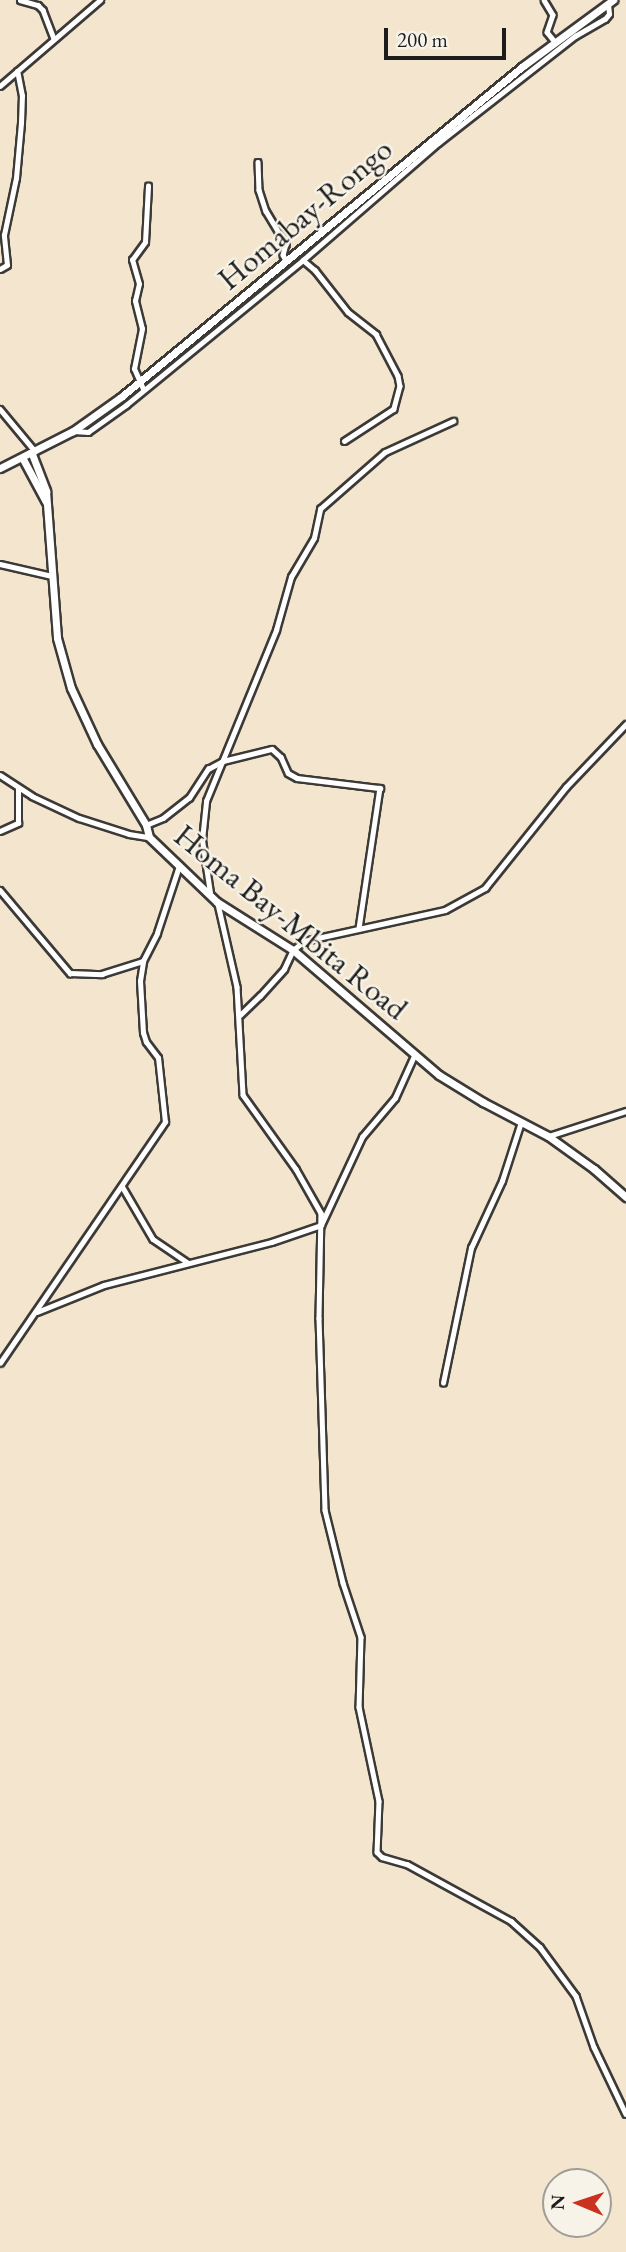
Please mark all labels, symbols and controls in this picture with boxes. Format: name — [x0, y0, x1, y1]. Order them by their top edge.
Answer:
scale bar — [388, 14, 510, 58]
text: 200 m — [397, 26, 448, 53]
street label: Homabay-Rongo — [210, 130, 400, 298]
street label: Homa Bay-Mbita Road — [167, 816, 415, 1028]
north arrow — [542, 2168, 612, 2238]
text: N — [545, 2194, 570, 2210]

